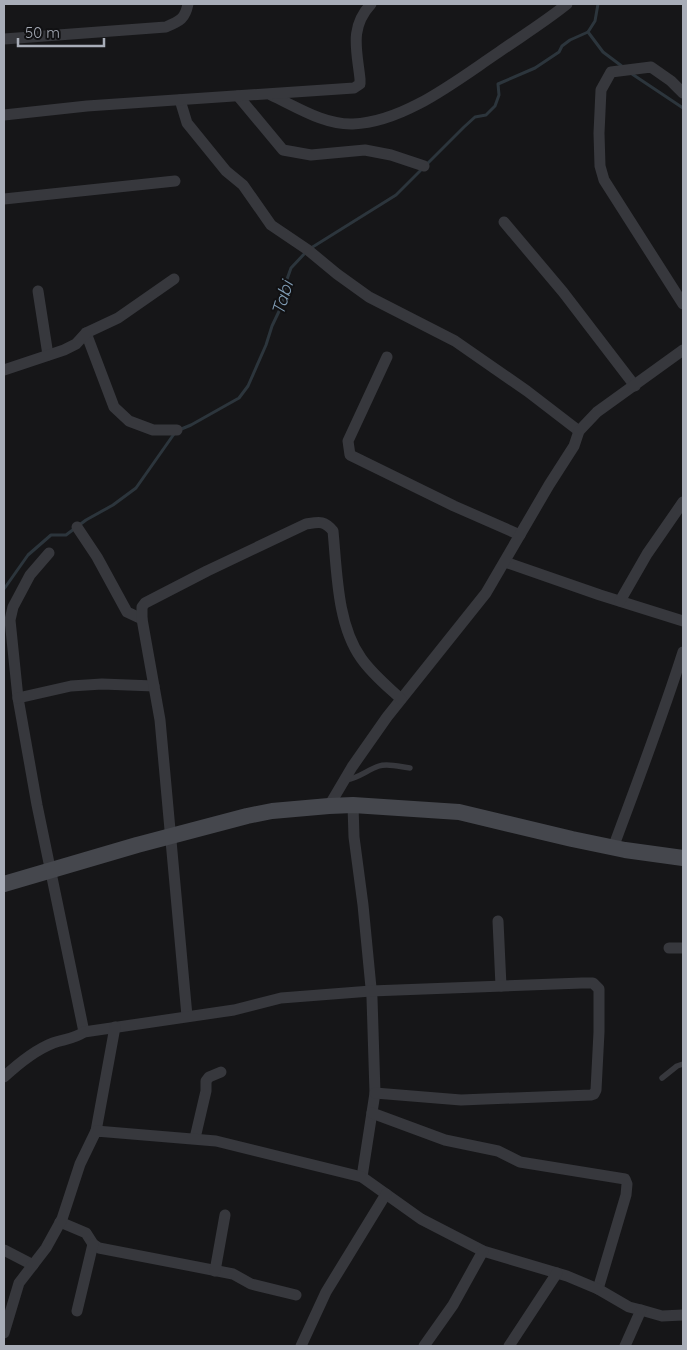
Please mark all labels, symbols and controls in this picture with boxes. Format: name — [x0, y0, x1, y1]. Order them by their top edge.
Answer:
scale bar — [18, 15, 104, 47]
text: 50 m — [25, 23, 60, 42]
water label: Tabi — [266, 276, 299, 318]

